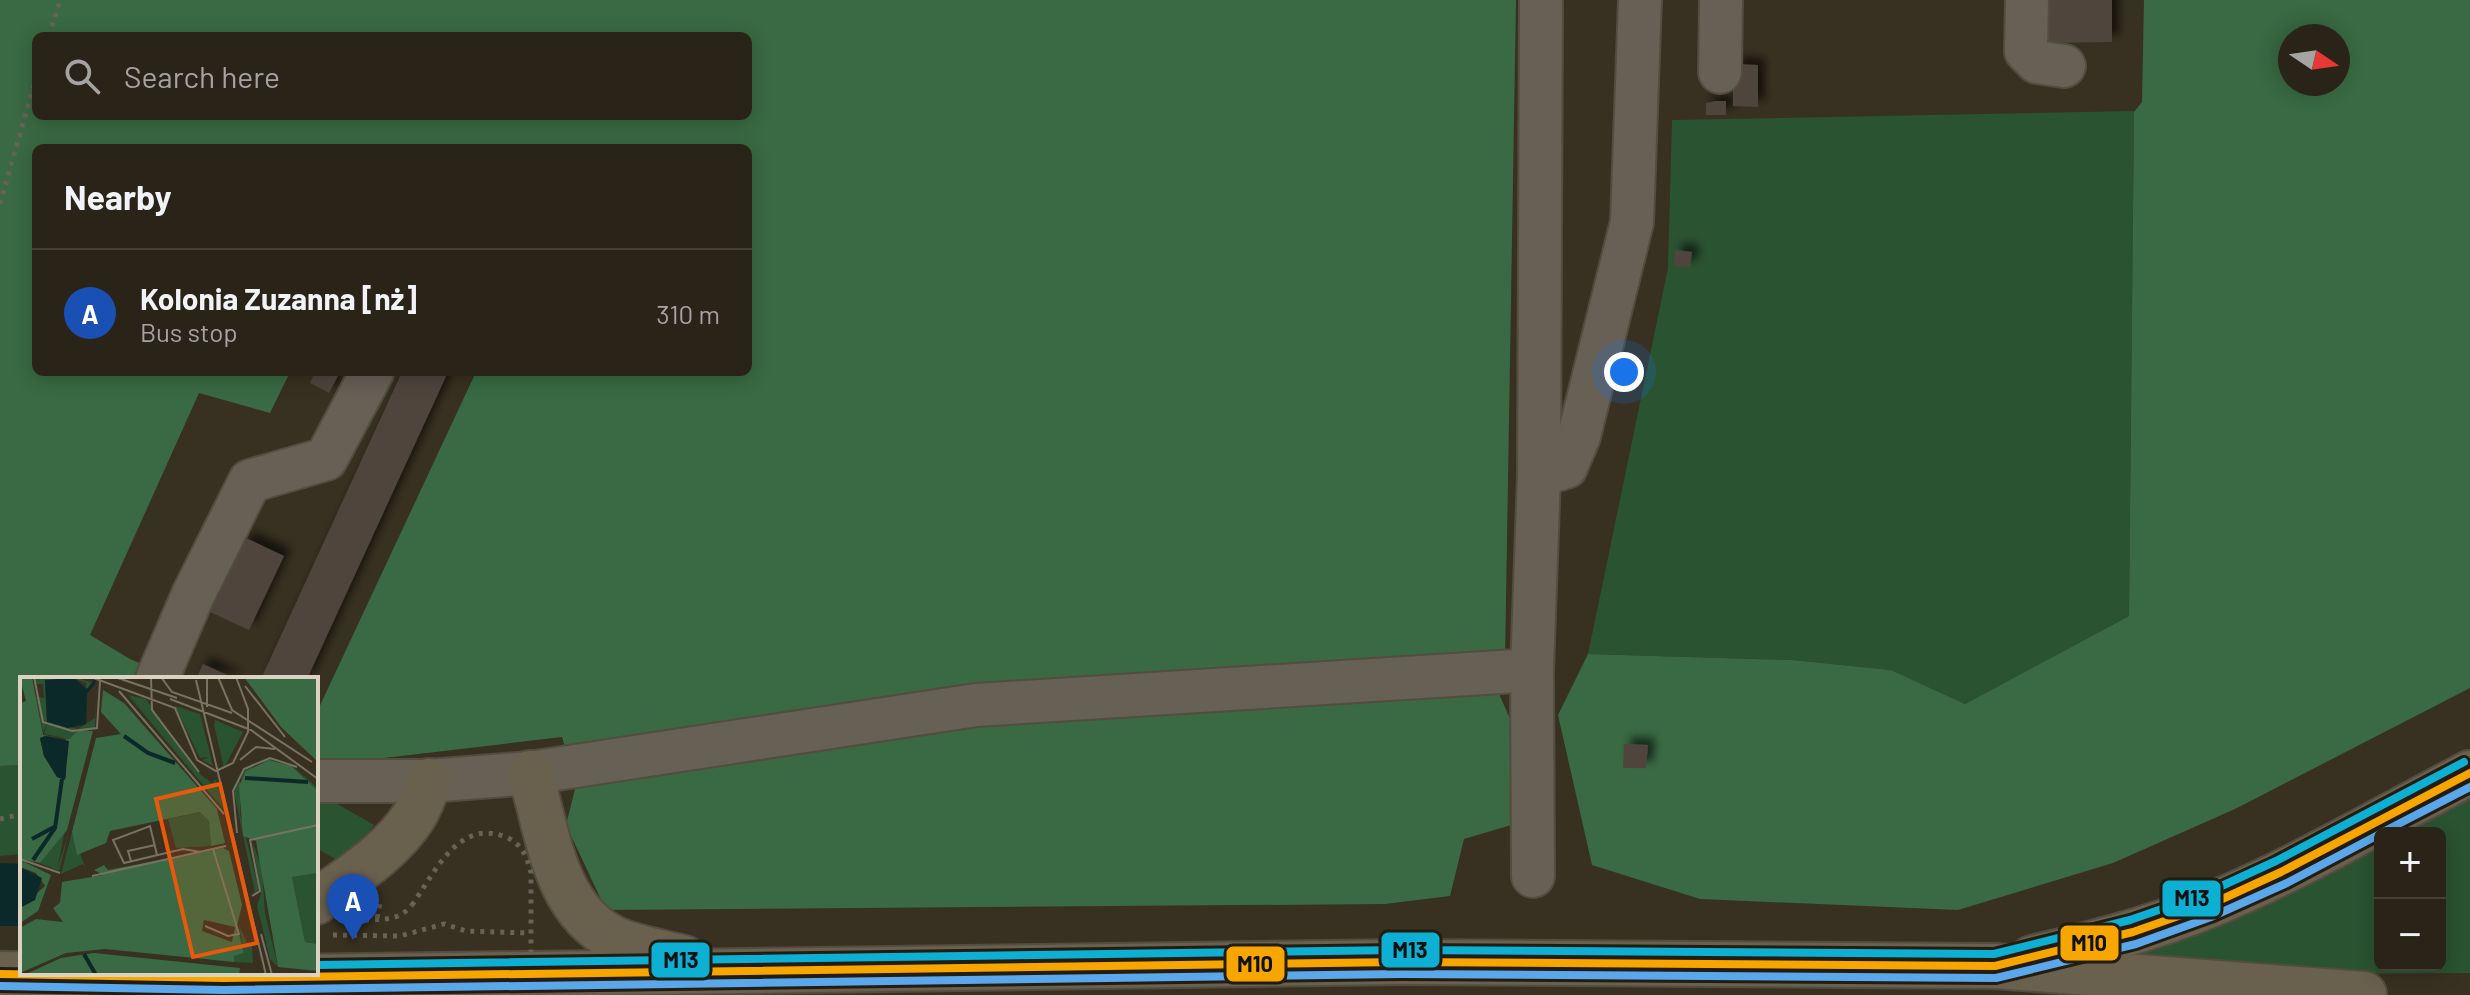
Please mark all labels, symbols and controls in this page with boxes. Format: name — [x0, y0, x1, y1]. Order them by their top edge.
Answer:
north arrow — [2278, 24, 2350, 96]
search box — [32, 32, 752, 120]
icon: search — [60, 54, 104, 98]
text: Search here — [124, 58, 280, 94]
text: Nearby — [64, 176, 172, 217]
text: Kolonia Zuzanna [nż] — [140, 280, 417, 316]
text: A — [81, 298, 99, 329]
text: 310 m — [656, 298, 720, 329]
text: Bus stop — [140, 316, 238, 347]
your location — [1604, 352, 1644, 392]
inset map — [20, 677, 318, 975]
map controls — [2374, 827, 2446, 971]
button: + — [2374, 827, 2446, 899]
pin: A — [327, 874, 379, 940]
line badge: M13 — [2161, 879, 2222, 918]
text: M13 — [2174, 884, 2210, 910]
button: − — [2374, 899, 2446, 971]
line badge: M10 — [2059, 924, 2120, 962]
text: M10 — [2071, 929, 2107, 955]
line badge: M13 — [1380, 931, 1441, 969]
text: M13 — [1392, 936, 1428, 962]
line badge: M13 — [650, 941, 711, 979]
line badge: M10 — [1225, 945, 1286, 983]
text: M13 — [663, 946, 699, 972]
text: M10 — [1237, 950, 1273, 976]

